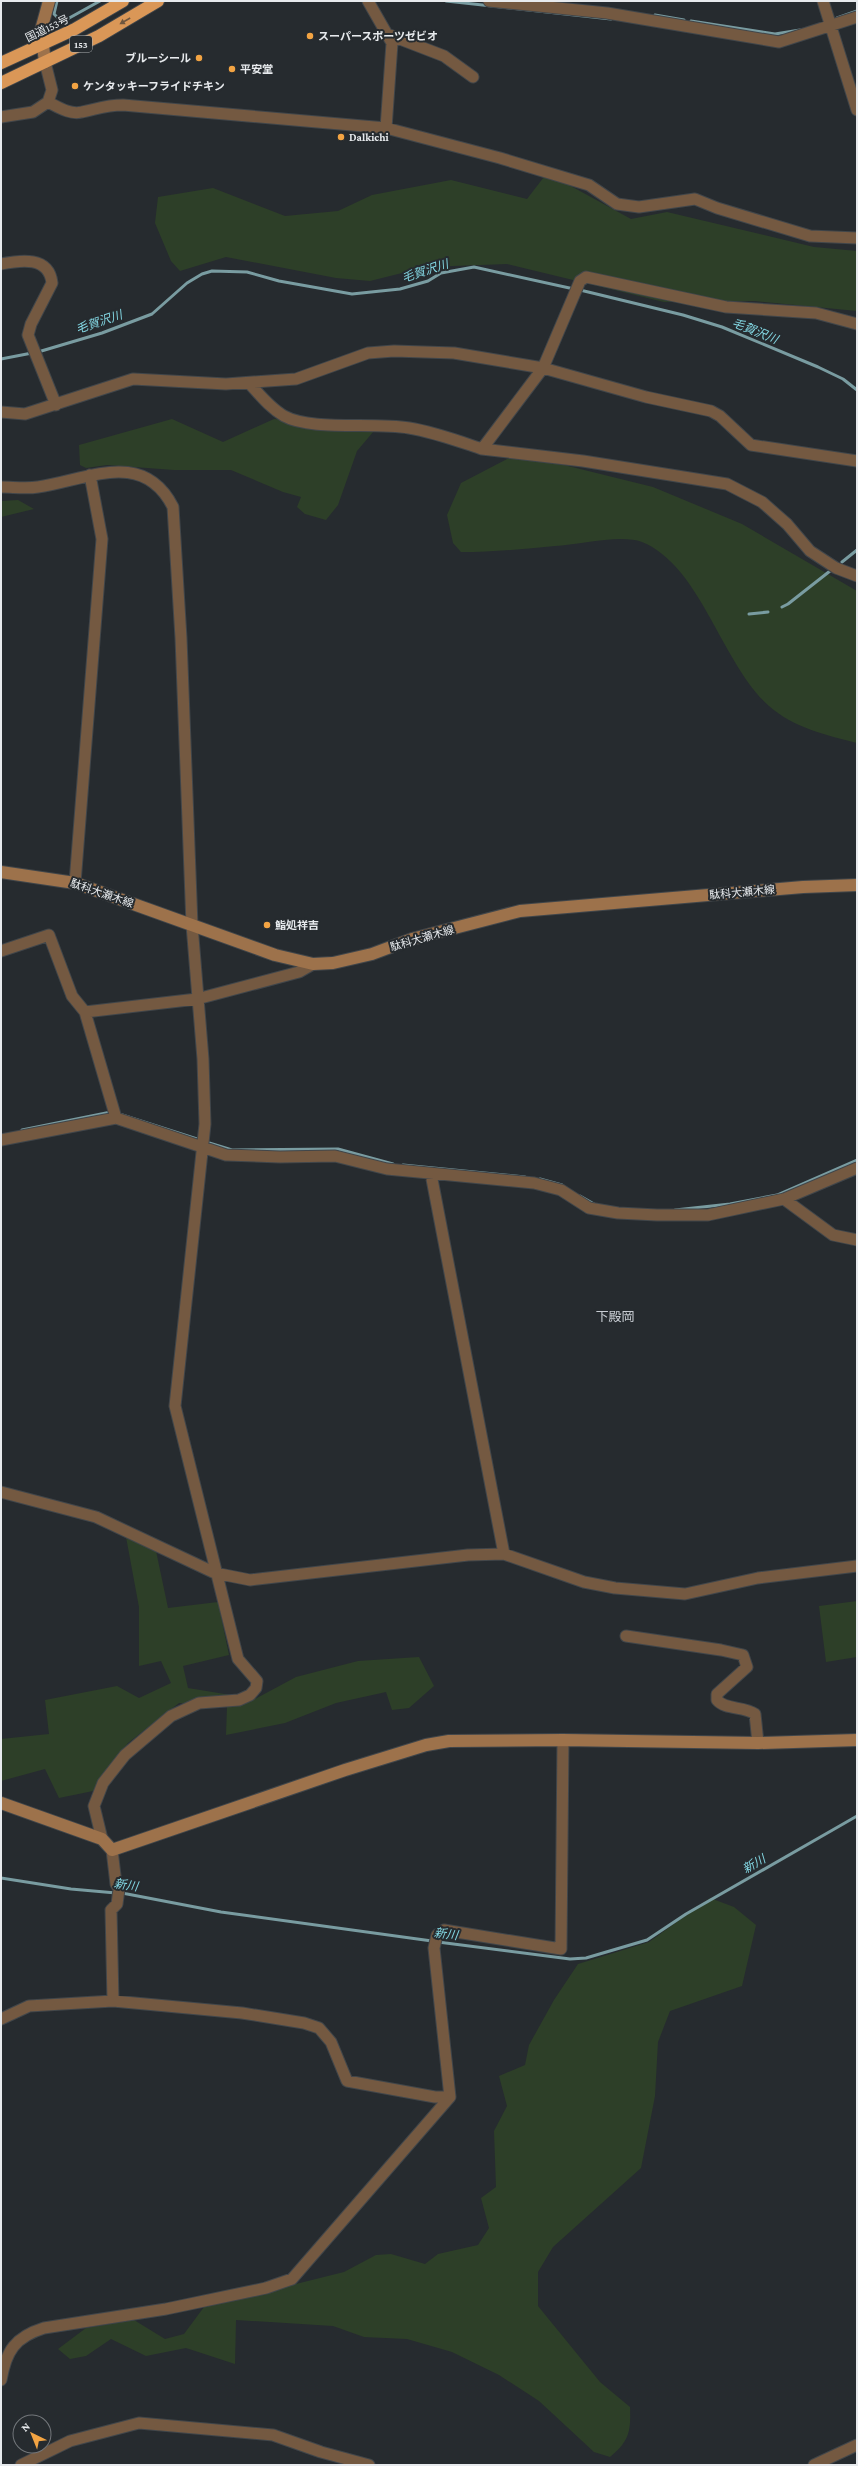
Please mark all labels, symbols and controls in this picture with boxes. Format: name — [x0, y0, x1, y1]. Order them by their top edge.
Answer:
street label: 国道153号 — [23, 12, 71, 44]
one-way arrow — [119, 17, 131, 24]
place label: スーパースポーツゼビオ — [318, 30, 438, 42]
marker: スーパースポーツゼビオ — [305, 31, 315, 41]
road number: 153 — [70, 36, 92, 52]
place label: ブルーシール — [125, 52, 191, 64]
marker: ブルーシール — [194, 53, 204, 63]
place label: 平安堂 — [240, 63, 273, 75]
marker: 平安堂 — [227, 64, 237, 74]
place label: ケンタッキーフライドチキン — [83, 80, 225, 92]
marker: ケンタッキーフライドチキン — [70, 81, 80, 91]
place label: Dalkichi — [349, 131, 390, 143]
marker: Dalkichi — [336, 132, 346, 142]
water label: 毛賀沢川 — [400, 256, 452, 285]
water label: 毛賀沢川 — [74, 307, 126, 336]
water label: 毛賀沢川 — [730, 316, 782, 347]
street label: 駄科大瀬木線 — [69, 877, 135, 909]
street label: 駄科大瀬木線 — [709, 883, 775, 901]
place label: 鮨処祥吉 — [275, 919, 319, 931]
marker: 鮨処祥吉 — [262, 920, 272, 930]
street label: 駄科大瀬木線 — [389, 923, 455, 953]
district label: 下殿岡 — [595, 1309, 635, 1324]
water label: 新川 — [740, 1851, 770, 1876]
water label: 新川 — [113, 1876, 141, 1894]
water label: 新川 — [433, 1926, 461, 1943]
north arrow — [12, 2414, 52, 2454]
text: N — [18, 2419, 32, 2434]

